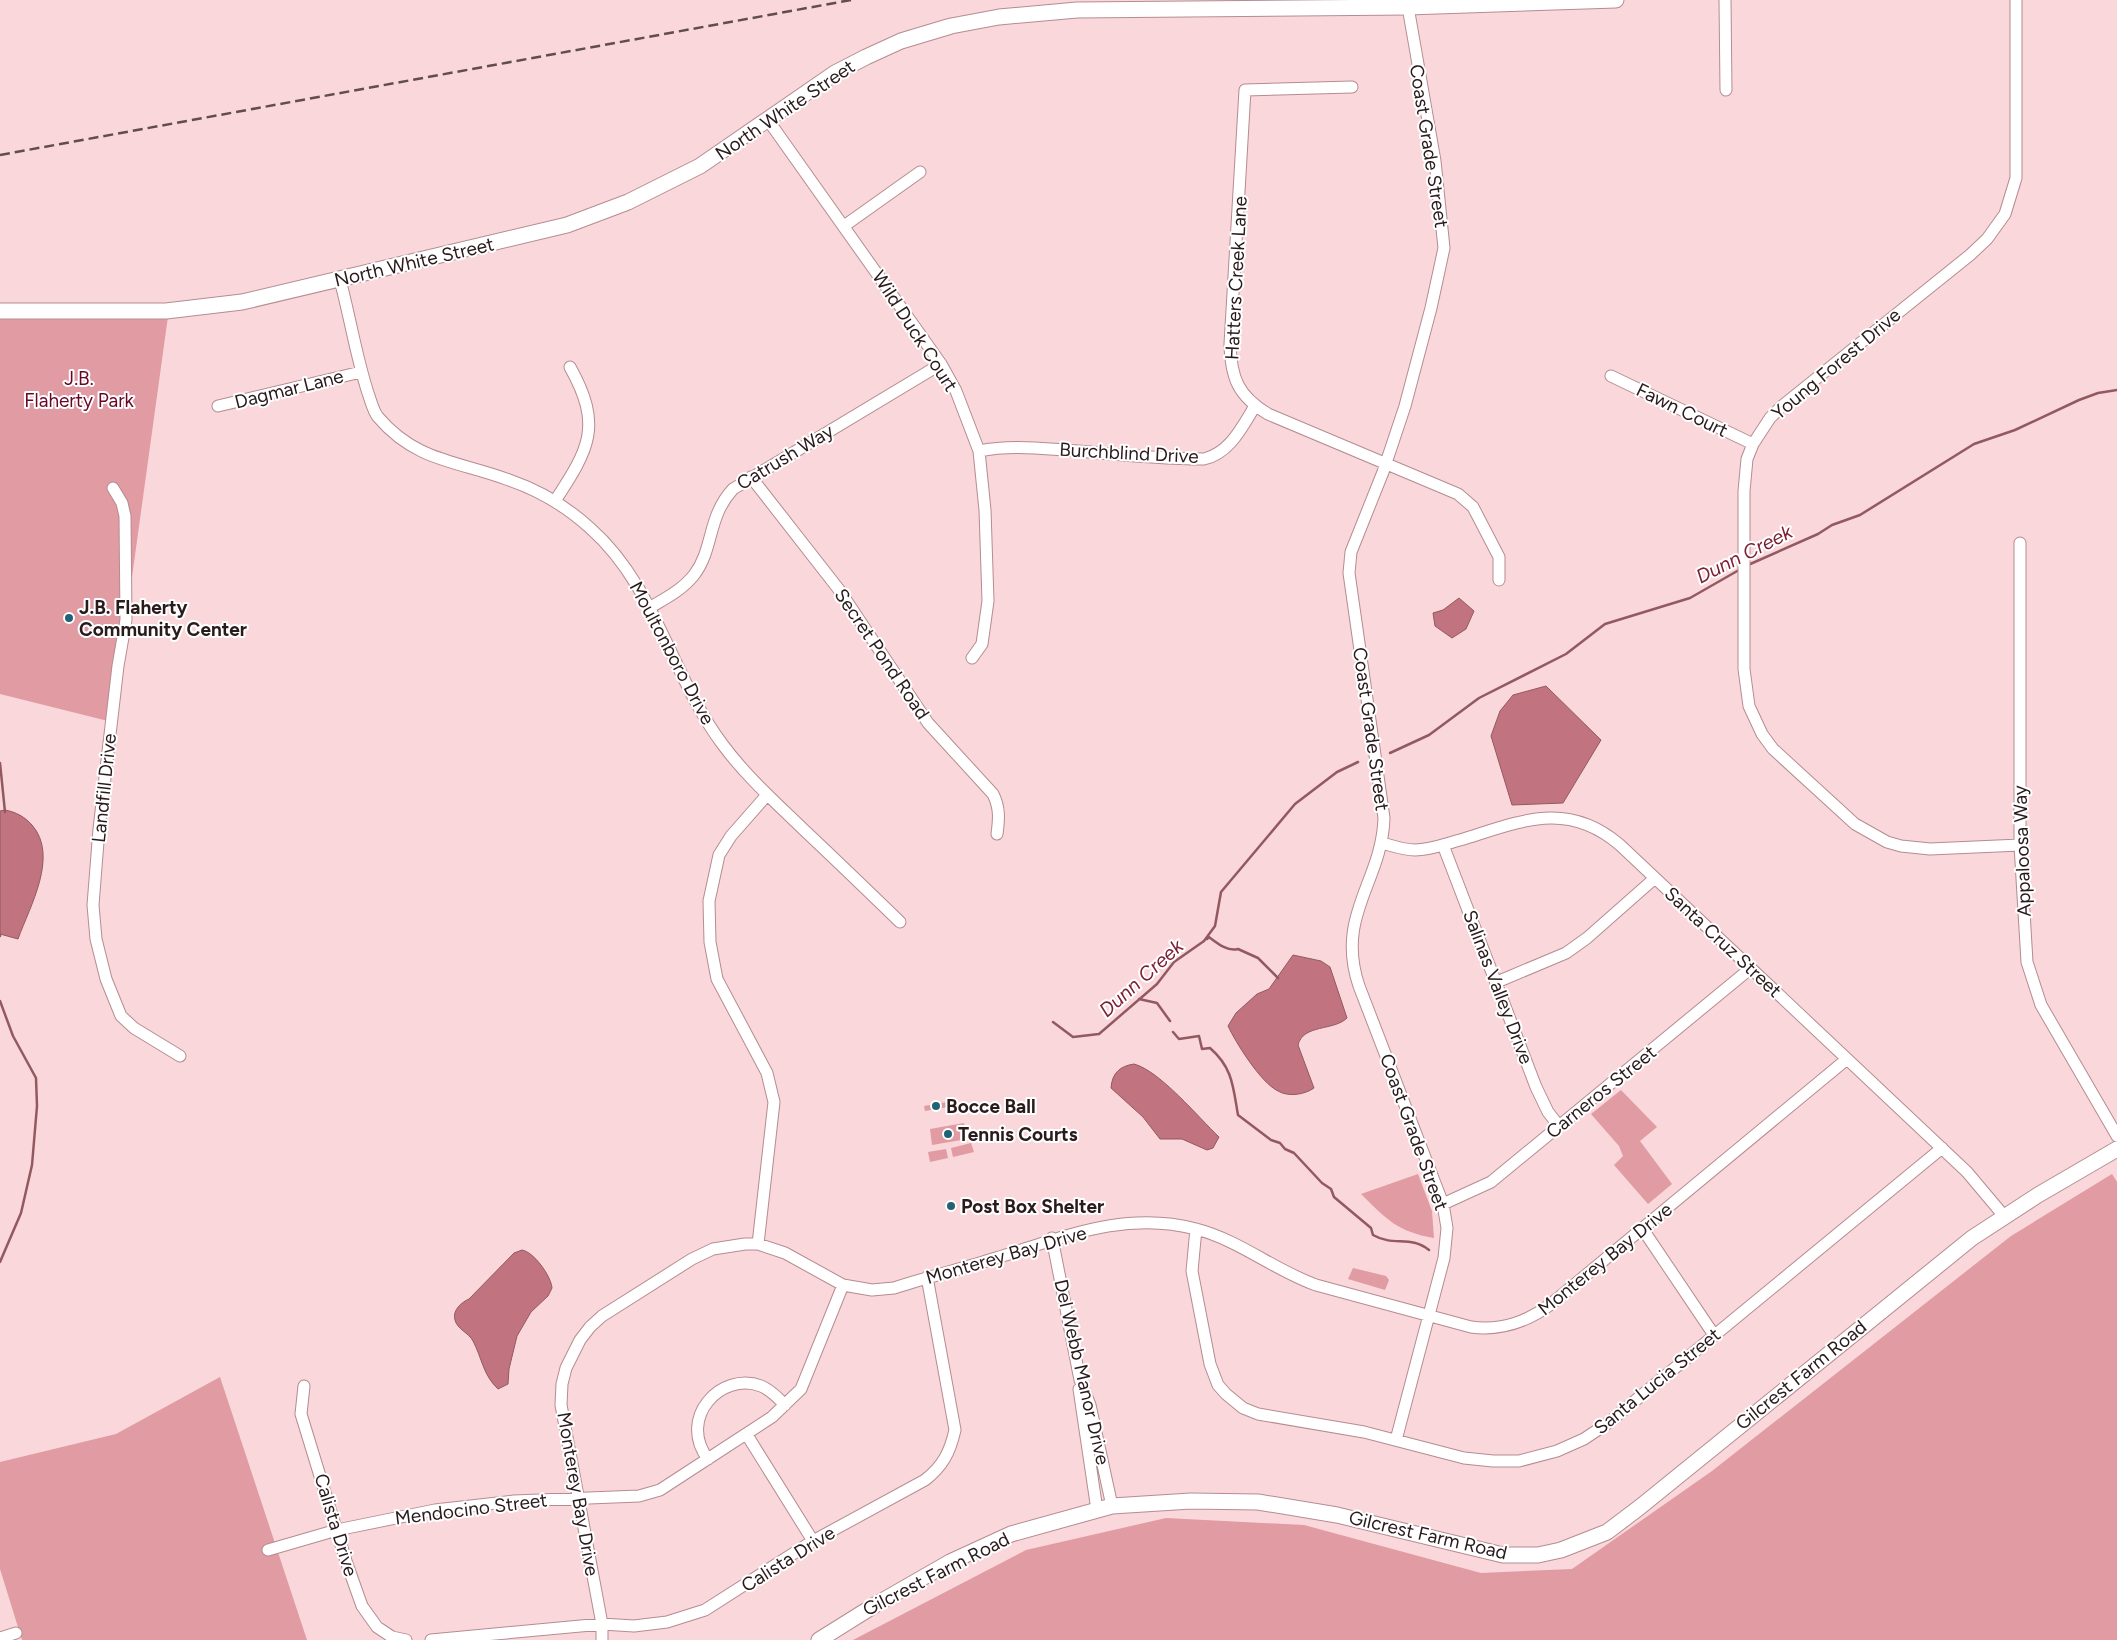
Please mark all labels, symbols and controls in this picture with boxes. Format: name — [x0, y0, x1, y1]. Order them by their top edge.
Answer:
street label: North White Street — [711, 55, 859, 165]
street label: Coast Grade Street — [1405, 63, 1453, 229]
street label: Hatters Creek Lane — [1220, 196, 1252, 360]
street label: North White Street — [332, 232, 496, 292]
street label: Wild Duck Court — [867, 266, 963, 396]
street label: Young Forest Drive — [1767, 303, 1905, 425]
street label: Dagmar Lane — [232, 364, 346, 414]
park label: J.B. Flaherty Park — [24, 367, 135, 412]
street label: Fawn Court — [1633, 378, 1731, 442]
street label: Catrush Way — [732, 419, 838, 495]
street label: Burchblind Drive — [1059, 438, 1199, 468]
water label: Dunn Creek — [1692, 519, 1797, 589]
street label: Moultonboro Drive — [625, 577, 719, 729]
street label: Secret Pond Road — [830, 584, 934, 724]
place label: J.B. Flaherty Community Center — [79, 596, 247, 641]
marker: J.B. Flaherty Community Center — [63, 612, 75, 624]
street label: Coast Grade Street — [1348, 646, 1394, 812]
street label: Landfill Drive — [87, 732, 121, 844]
street label: Appaloosa Way — [2008, 785, 2036, 917]
street label: Santa Cruz Street — [1660, 882, 1786, 1002]
street label: Salinas Valley Drive — [1458, 907, 1538, 1067]
water label: Dunn Creek — [1094, 933, 1189, 1022]
street label: Carneros Street — [1541, 1041, 1661, 1143]
street label: Coast Grade Street — [1375, 1050, 1453, 1214]
place label: Bocce Ball — [946, 1095, 1036, 1118]
marker: Bocce Ball — [930, 1100, 942, 1112]
place label: Tennis Courts — [958, 1123, 1078, 1146]
marker: Tennis Courts — [942, 1128, 954, 1140]
place label: Post Box Shelter — [961, 1195, 1104, 1218]
street label: Monterey Bay Drive — [1533, 1198, 1677, 1320]
marker: Post Box Shelter — [945, 1200, 957, 1212]
street label: Monterey Bay Drive — [923, 1221, 1089, 1289]
street label: Del Webb Manor Drive — [1049, 1277, 1115, 1467]
street label: Gilcrest Farm Road — [1731, 1315, 1871, 1435]
street label: Santa Lucia Street — [1589, 1323, 1725, 1439]
street label: Monterey Bay Drive — [552, 1410, 604, 1578]
street label: Calista Drive — [309, 1471, 363, 1579]
street label: Mendocino Street — [393, 1488, 549, 1530]
street label: Gilcrest Farm Road — [1347, 1506, 1509, 1564]
street label: Calista Drive — [737, 1521, 839, 1597]
street label: Gilcrest Farm Road — [859, 1527, 1013, 1621]

